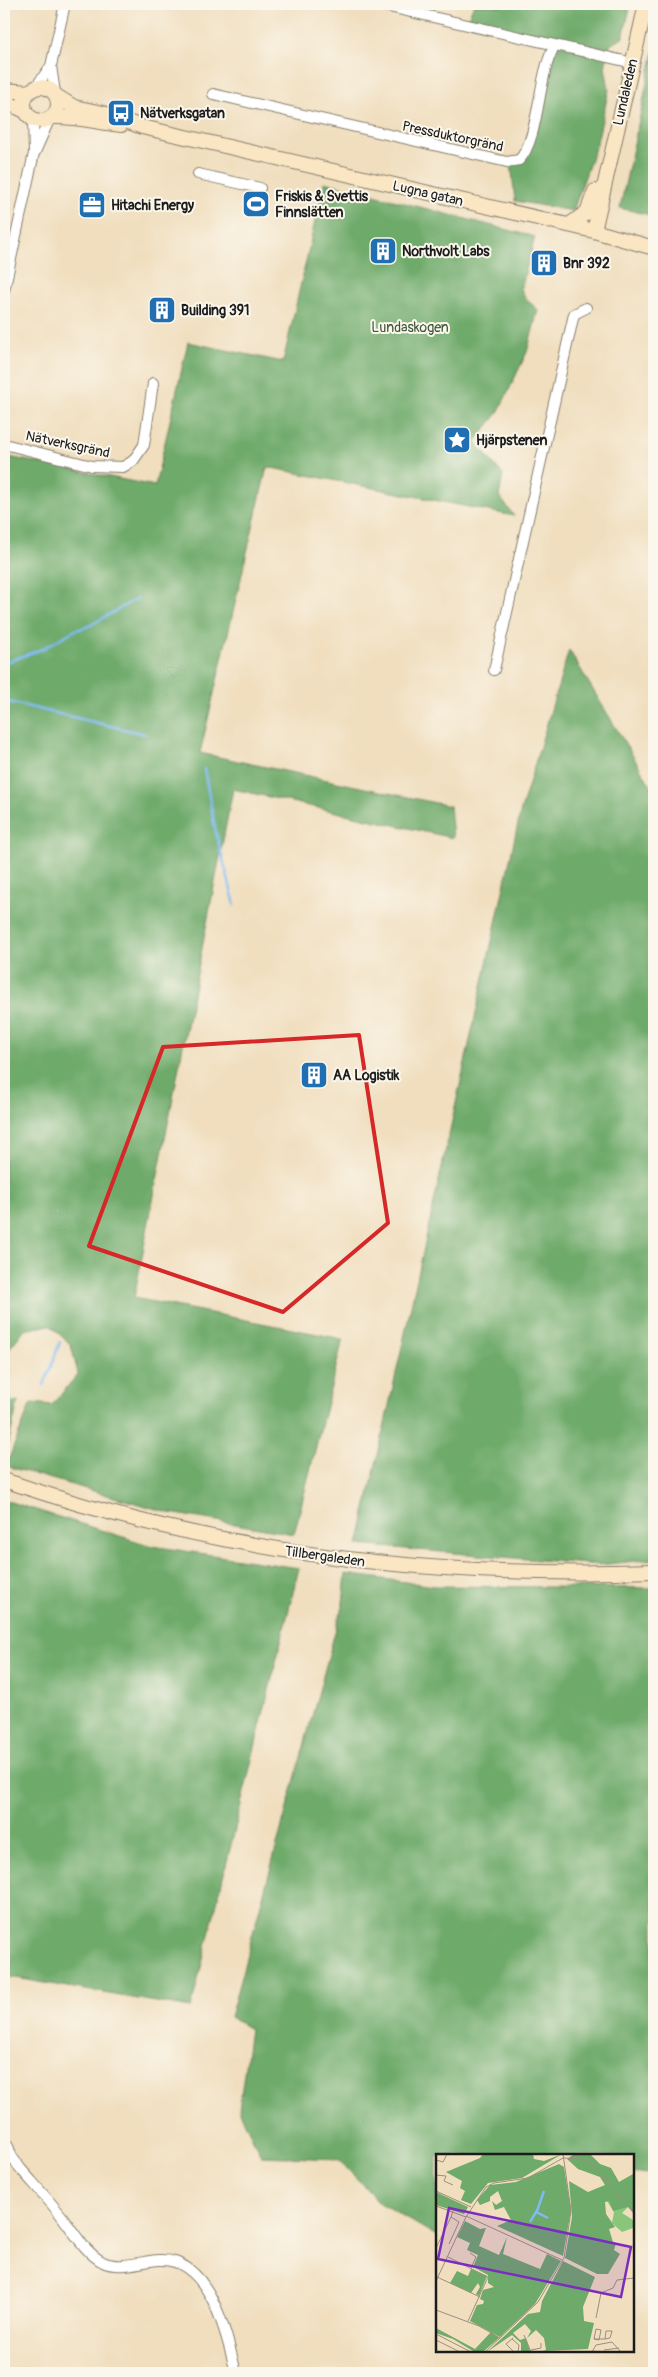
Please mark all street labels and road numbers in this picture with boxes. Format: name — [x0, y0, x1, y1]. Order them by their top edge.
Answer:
street label: Lundaleden — [610, 57, 641, 127]
street label: Pressduktorgränd — [401, 117, 505, 156]
street label: Lugna gatan — [391, 177, 465, 210]
street label: Nätverksgränd — [24, 427, 112, 462]
street label: Tillbergaleden — [284, 1542, 366, 1571]

